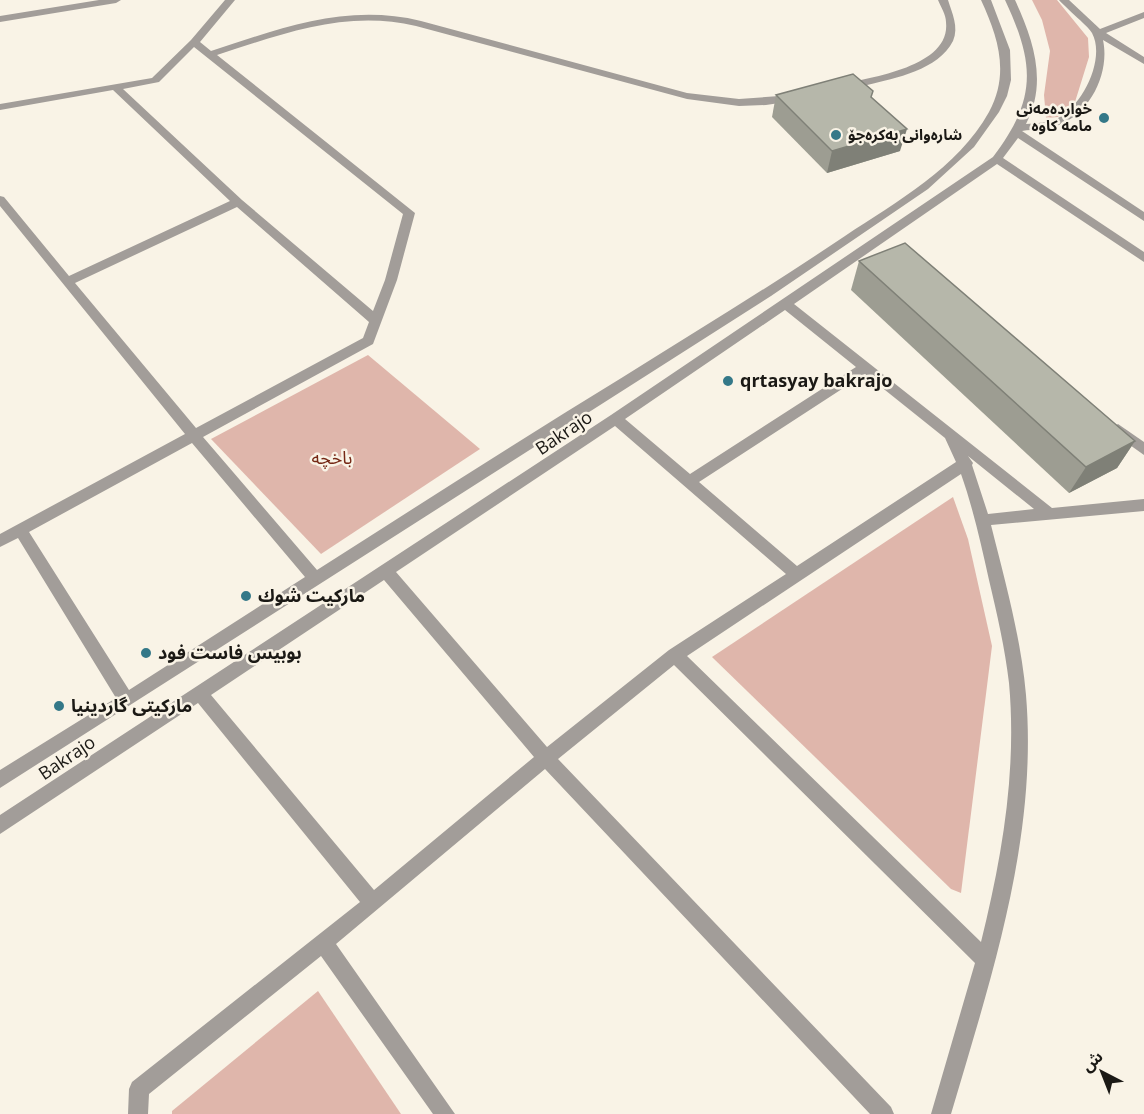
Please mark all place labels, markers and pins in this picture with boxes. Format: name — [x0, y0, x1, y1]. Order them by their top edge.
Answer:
place label: خواردەمەنی مامە کاوە — [1016, 98, 1093, 135]
marker: خواردەمەنی مامە کاوە — [1097, 111, 1111, 125]
place label: شارەوانی بەکرەجۆ — [848, 124, 962, 144]
marker: شارەوانی بەکرەجۆ — [829, 128, 843, 142]
place label: qrtasyay bakrajo — [740, 368, 892, 392]
marker: qrtasyay bakrajo — [721, 374, 735, 388]
place label: ماركيت شوك — [258, 583, 365, 607]
marker: ماركيت شوك — [239, 589, 253, 603]
place label: بوبيس فاست فود — [158, 640, 302, 664]
marker: بوبيس فاست فود — [139, 646, 153, 660]
place label: مارکیتی گاردینیا — [71, 693, 192, 717]
marker: مارکیتی گاردینیا — [52, 699, 66, 713]

